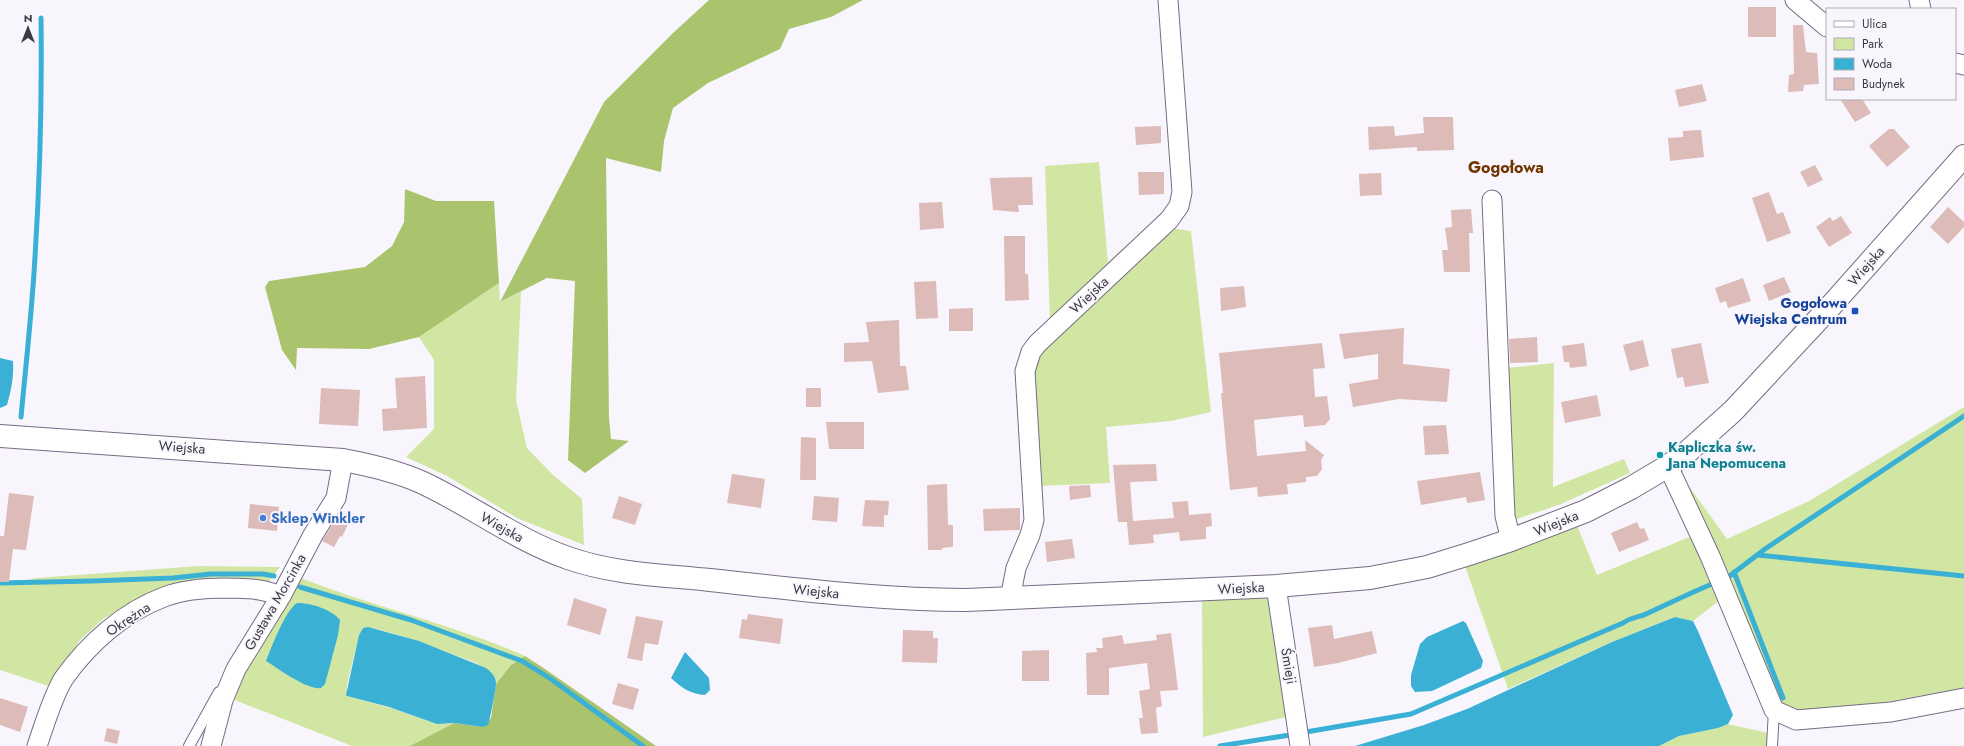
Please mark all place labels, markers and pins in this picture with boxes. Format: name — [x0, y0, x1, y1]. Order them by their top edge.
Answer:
place label: Gogołowa Wiejska Centrum — [1735, 293, 1847, 329]
marker: Gogołowa Wiejska Centrum — [1850, 306, 1860, 316]
place label: Kapliczka św. Jana Nepomucena — [1665, 437, 1786, 473]
marker: Kapliczka św. Jana Nepomucena — [1655, 450, 1665, 460]
place label: Sklep Winkler — [271, 508, 365, 528]
marker: Sklep Winkler — [258, 513, 268, 523]

